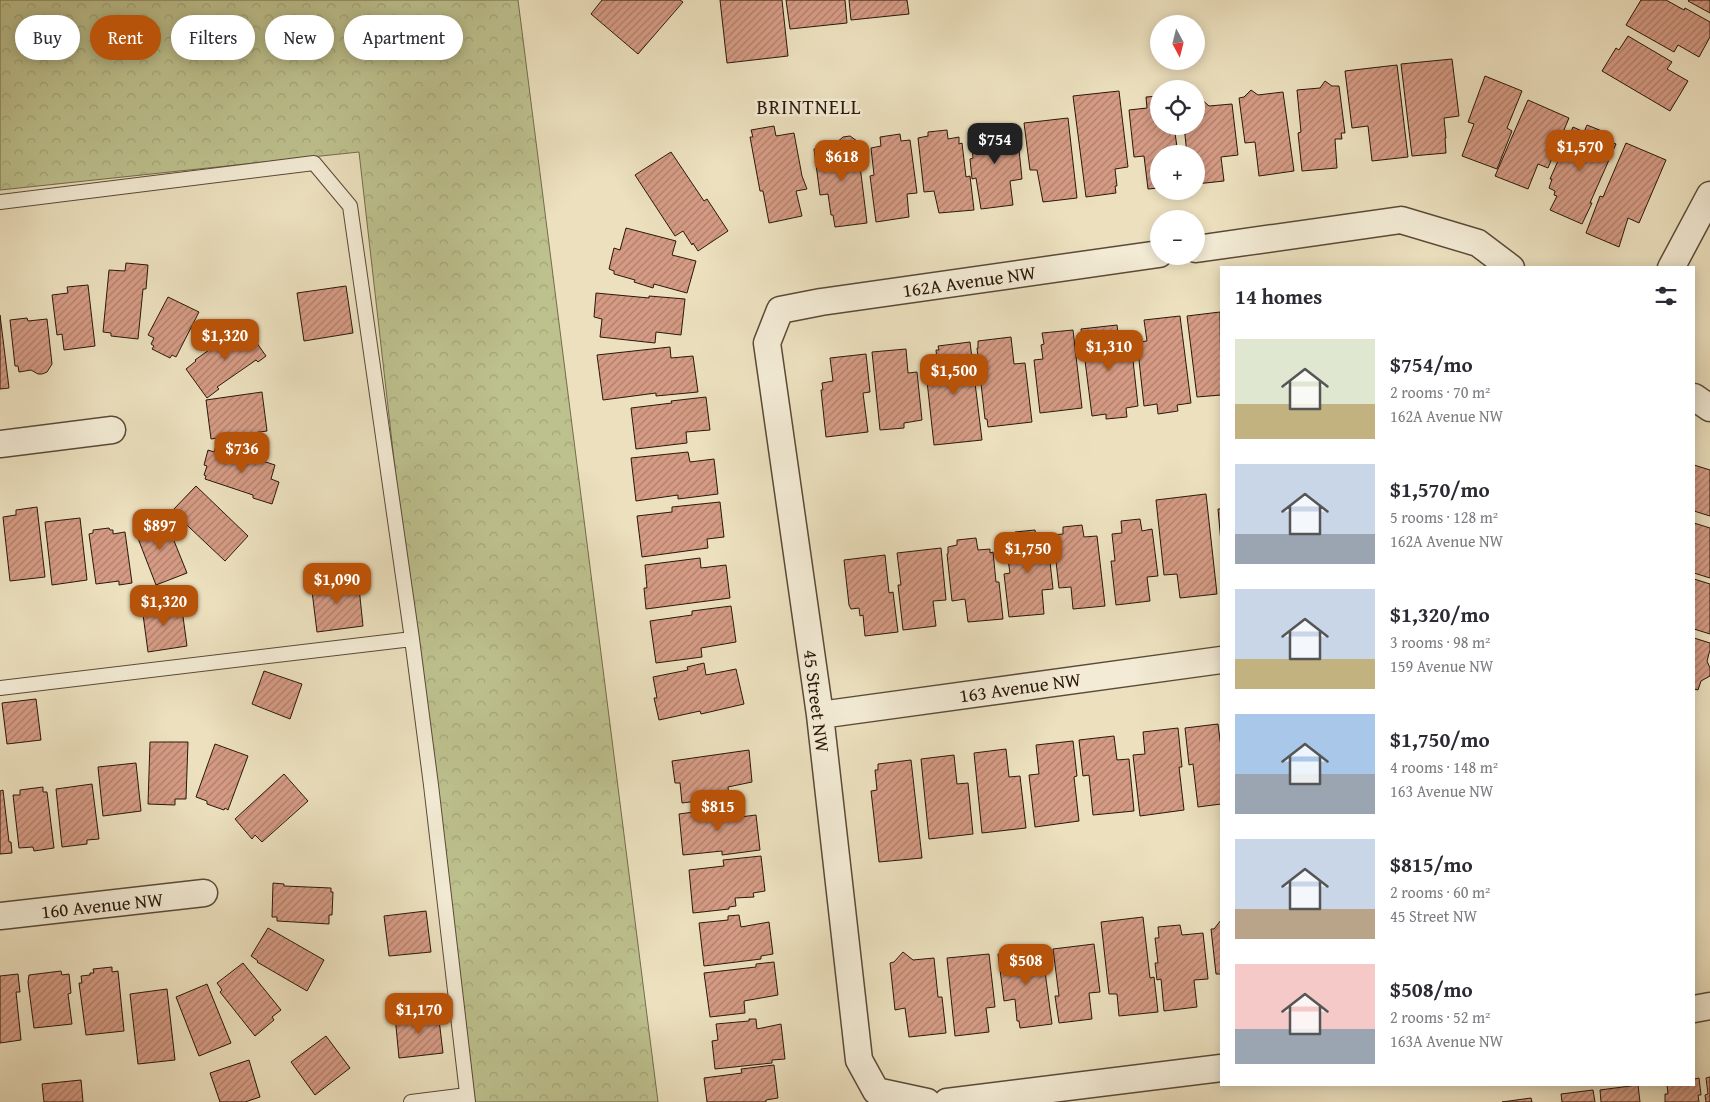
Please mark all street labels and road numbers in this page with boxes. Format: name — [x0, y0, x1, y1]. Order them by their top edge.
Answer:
street label: 162A Avenue NW — [901, 258, 1037, 304]
street label: 45 Street NW — [797, 648, 837, 754]
street label: 163 Avenue NW — [957, 665, 1083, 709]
street label: 160 Avenue NW — [39, 885, 165, 925]

